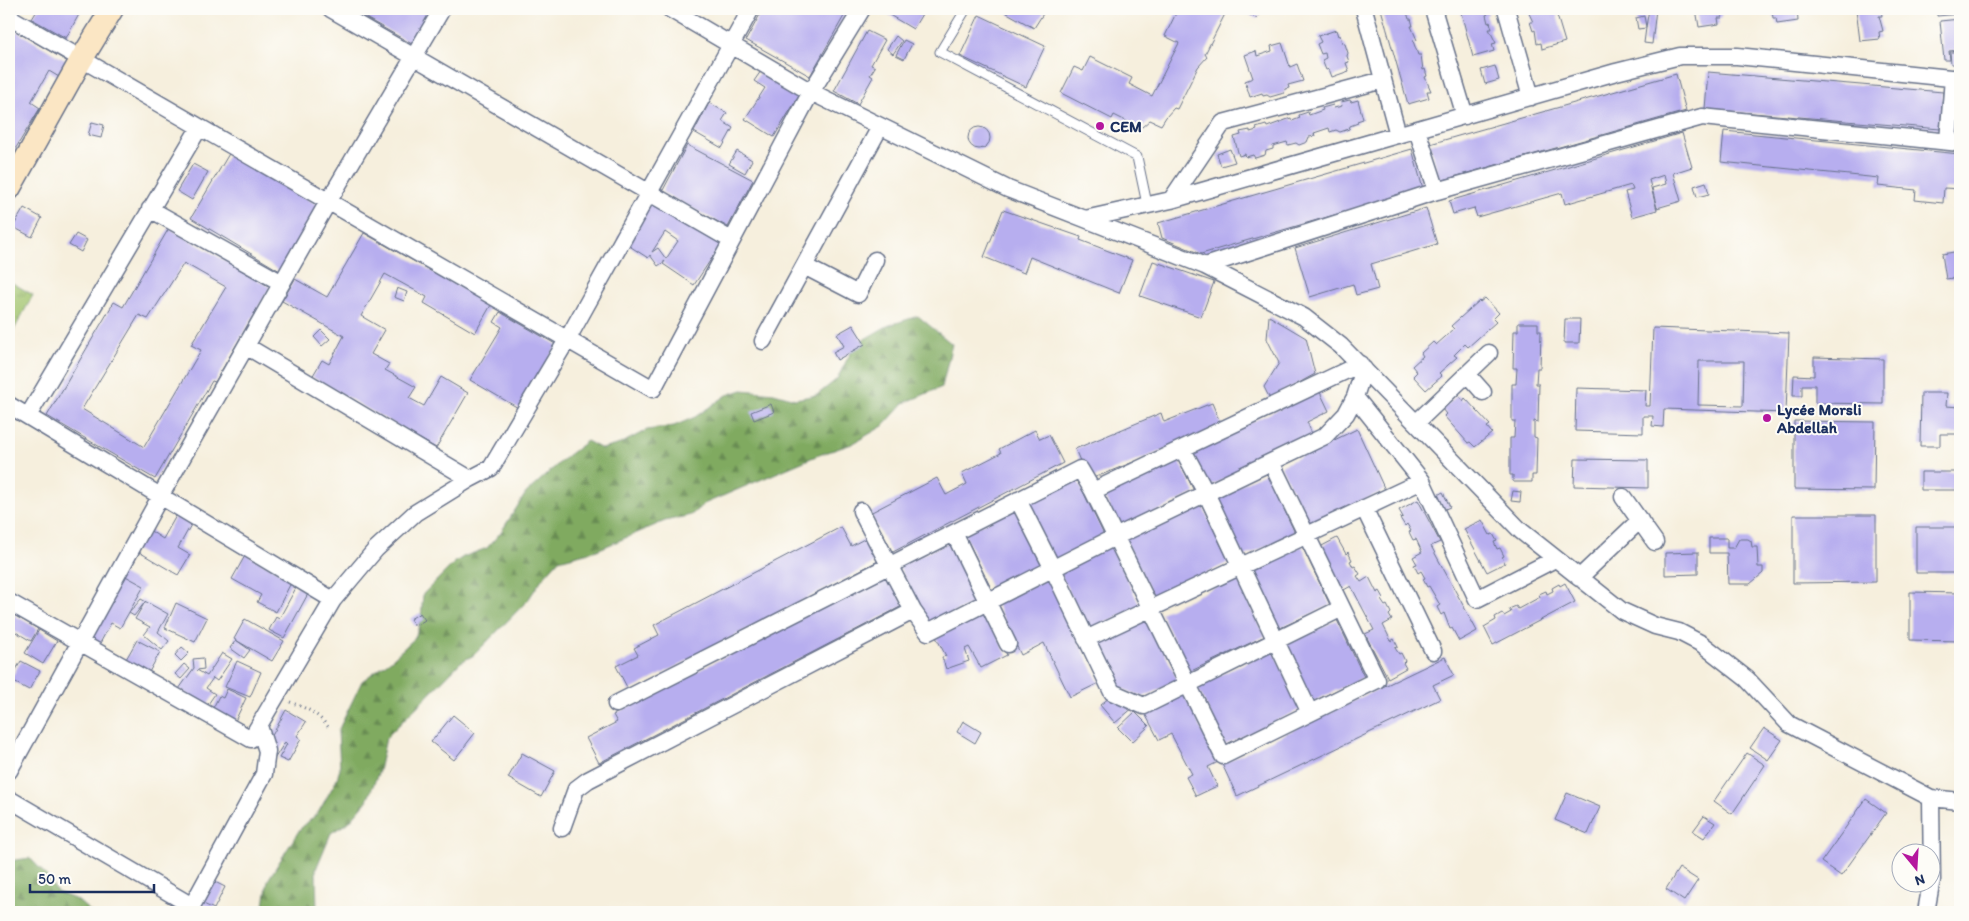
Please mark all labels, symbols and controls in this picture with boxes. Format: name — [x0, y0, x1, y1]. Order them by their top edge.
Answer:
place label: CEM — [1110, 117, 1142, 136]
marker: CEM — [1094, 120, 1106, 132]
place label: Lycée Morsli Abdellah — [1776, 400, 1862, 437]
marker: Lycée Morsli Abdellah — [1761, 412, 1773, 424]
north arrow — [1892, 844, 1942, 894]
scale bar — [30, 861, 154, 893]
text: 50 m — [38, 870, 71, 888]
text: N — [1913, 870, 1927, 889]

